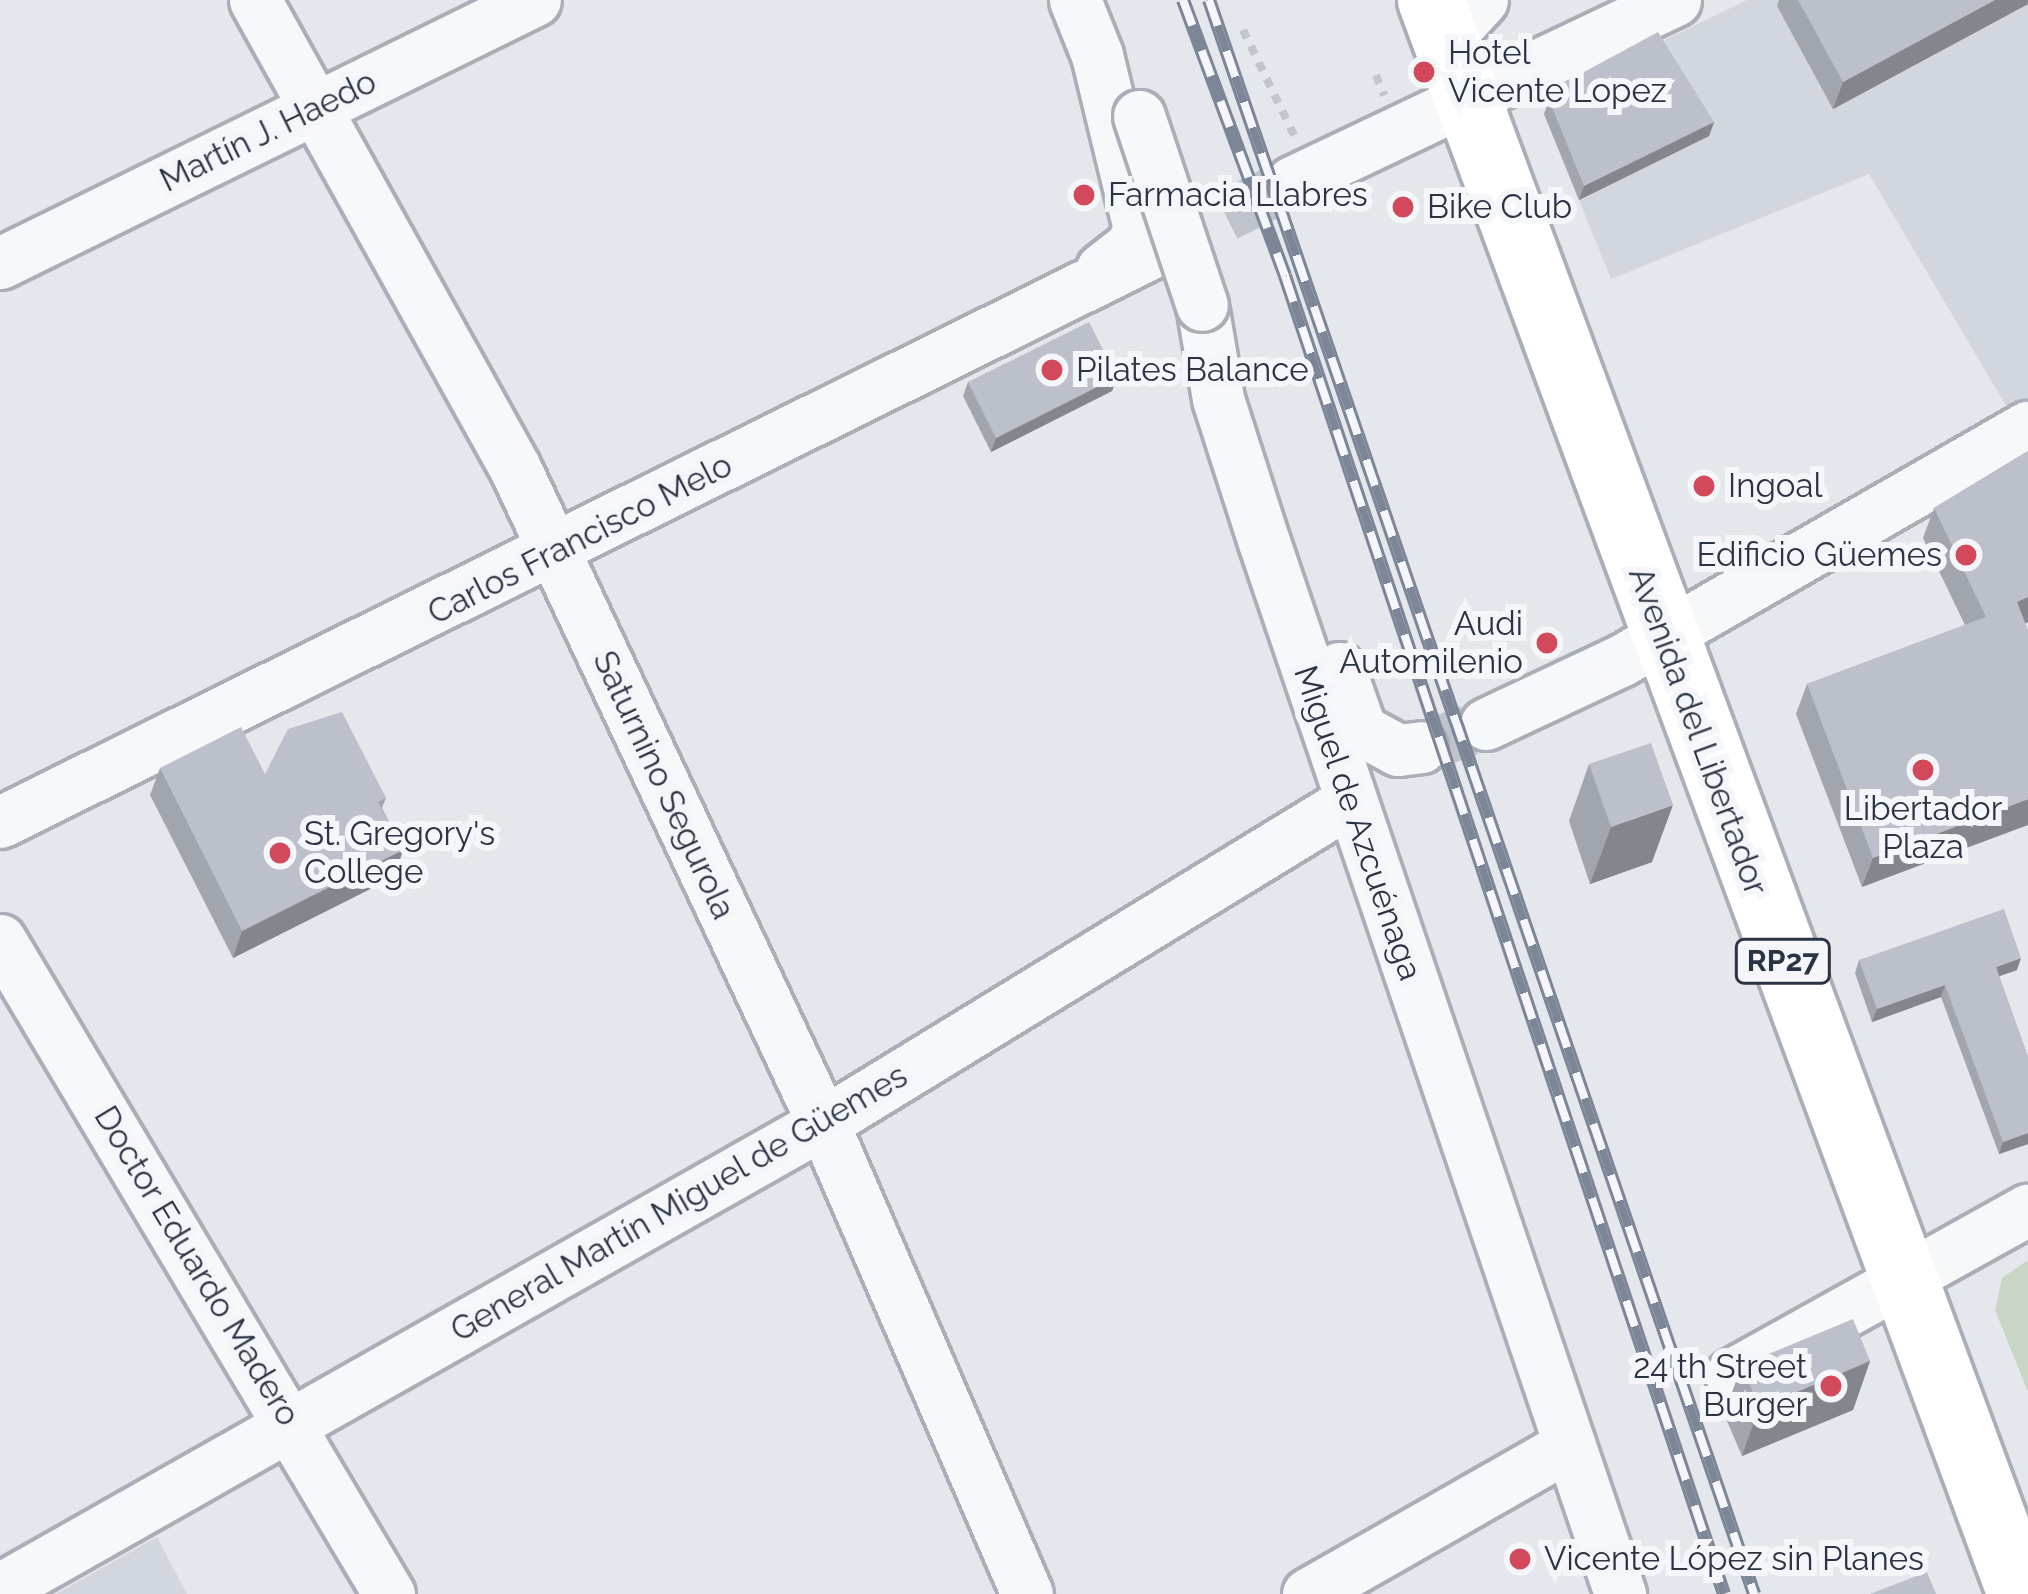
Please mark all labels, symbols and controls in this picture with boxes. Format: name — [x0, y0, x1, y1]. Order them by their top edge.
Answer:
place label: Hotel Vicente Lopez — [1448, 33, 1667, 111]
marker: Hotel Vicente Lopez — [1411, 59, 1437, 85]
street label: Martín J. Haedo — [153, 61, 383, 201]
place label: Farmacia Llabres — [1108, 175, 1368, 215]
marker: Farmacia Llabres — [1071, 182, 1097, 208]
place label: Bike Club — [1427, 187, 1572, 227]
marker: Bike Club — [1390, 194, 1416, 220]
place label: Pilates Balance — [1076, 350, 1309, 390]
marker: Pilates Balance — [1039, 357, 1065, 383]
street label: Carlos Francisco Melo — [421, 445, 739, 633]
place label: Ingoal — [1728, 466, 1822, 506]
marker: Ingoal — [1691, 473, 1717, 499]
place label: Edificio Güemes — [1696, 535, 1942, 575]
marker: Edificio Güemes — [1953, 542, 1979, 568]
street label: Avenida del Libertador — [1620, 561, 1776, 901]
place label: Audi Automilenio — [1339, 604, 1523, 682]
marker: Audi Automilenio — [1534, 630, 1560, 656]
street label: Saturnino Segurola — [585, 645, 743, 925]
street label: Miguel de Azcuénaga — [1285, 660, 1431, 986]
marker: Libertador Plaza — [1910, 757, 1936, 783]
place label: Libertador Plaza — [1844, 789, 2002, 867]
place label: St. Gregory's College — [304, 814, 495, 892]
marker: St. Gregory's College — [267, 840, 293, 866]
road number: RP27 — [1732, 937, 1834, 985]
street label: General Martín Miguel de Güemes — [443, 1055, 915, 1351]
street label: Doctor Eduardo Madero — [86, 1099, 308, 1433]
place label: 24 th Street Burger — [1633, 1347, 1807, 1425]
marker: 24 th Street Burger — [1818, 1373, 1844, 1399]
place label: Vicente López sin Planes — [1544, 1539, 1924, 1579]
marker: Vicente López sin Planes — [1507, 1546, 1533, 1572]

